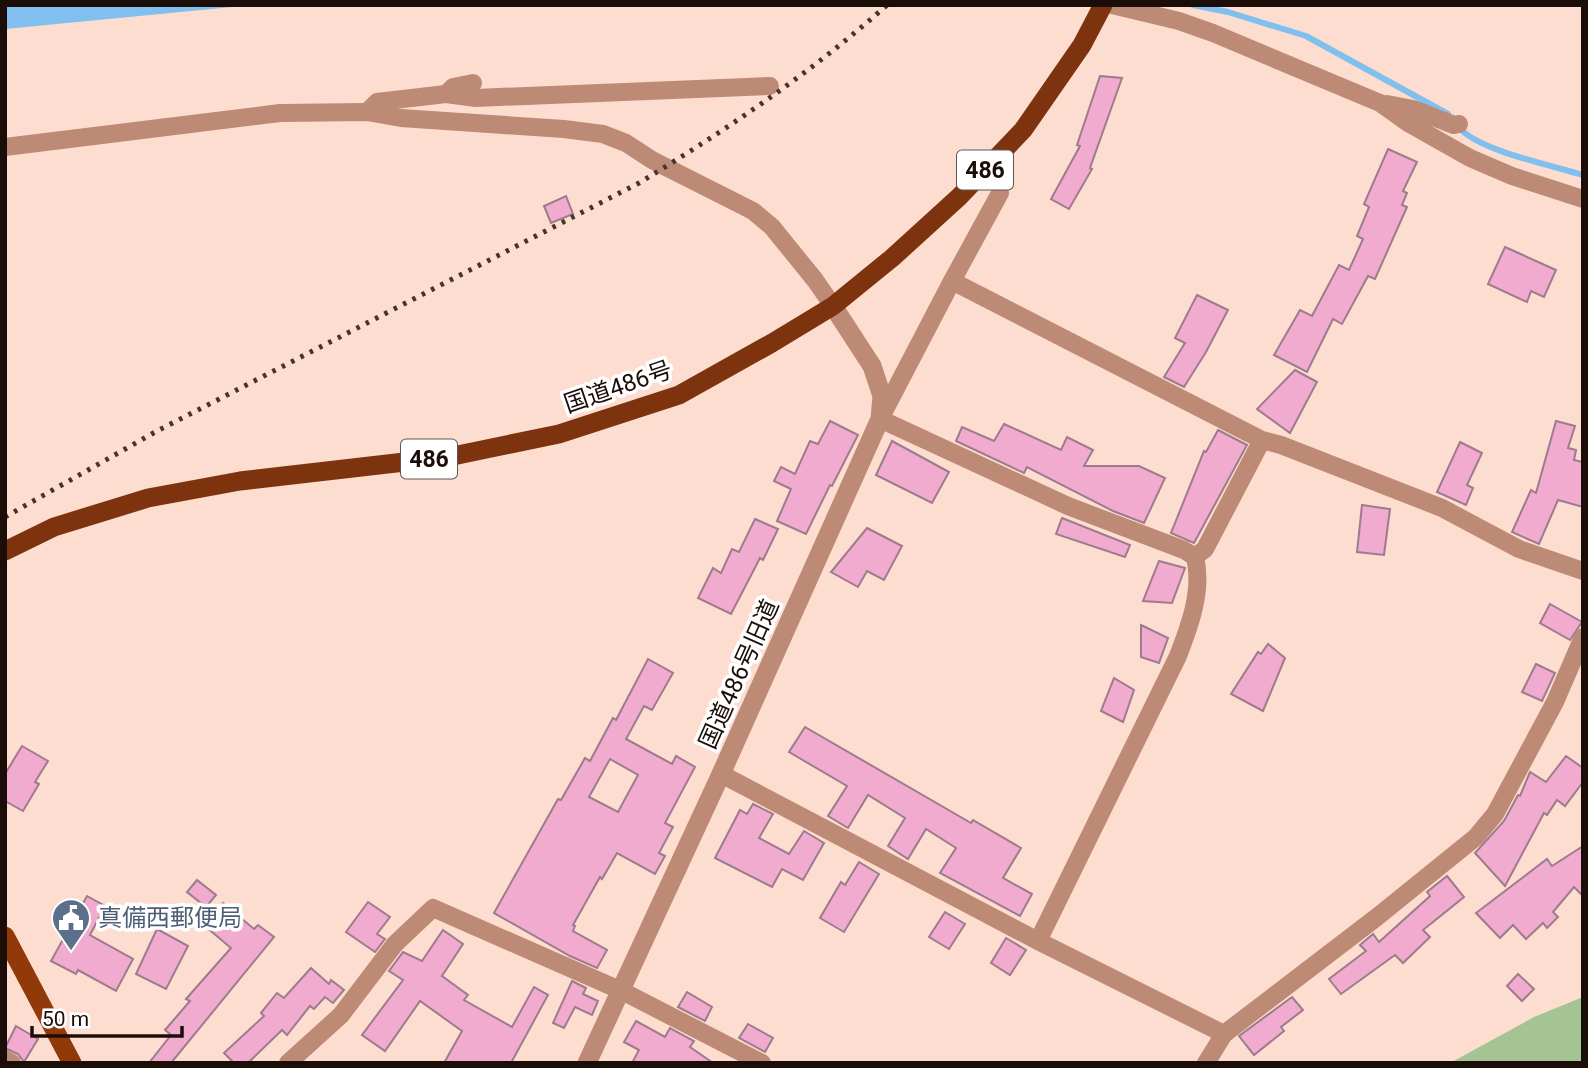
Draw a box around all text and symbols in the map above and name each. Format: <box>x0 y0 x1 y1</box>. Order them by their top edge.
road number: 486 <box>957 150 1013 190</box>
street label: 国道486号 <box>560 355 676 419</box>
road number: 486 <box>401 440 457 478</box>
street label: 国道486号旧道 <box>694 595 784 753</box>
public building icon: 真備西郵便局 <box>50 897 92 952</box>
place label: 真備西郵便局 <box>98 904 242 932</box>
scale bar <box>32 995 182 1038</box>
text: 50 m <box>42 1007 89 1031</box>

